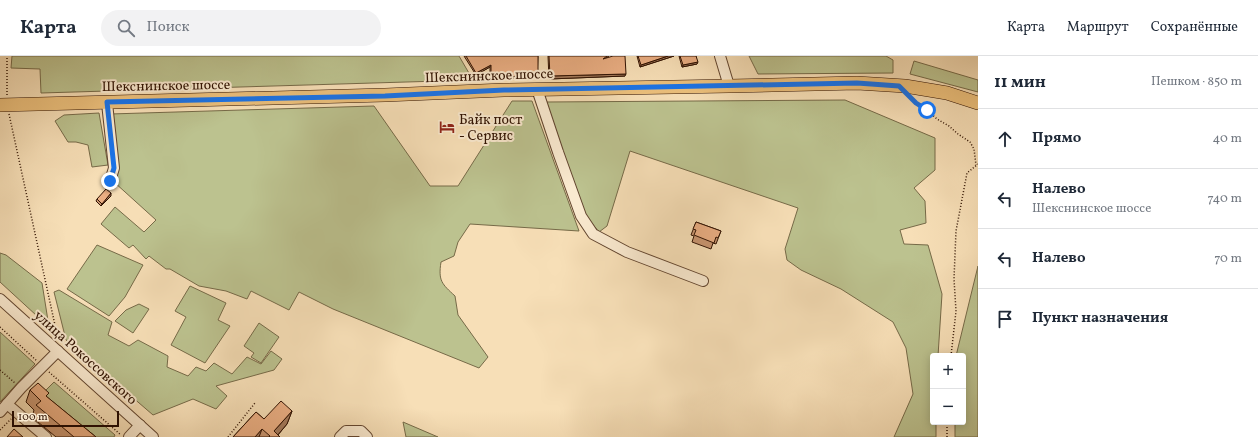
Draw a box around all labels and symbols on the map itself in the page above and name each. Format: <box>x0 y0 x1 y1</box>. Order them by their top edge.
street label: Шекснинское шоссе <box>425 65 554 88</box>
street label: Шекснинское шоссе <box>102 76 231 97</box>
route start <box>918 101 936 119</box>
place label: Байк пост - Сервис <box>459 111 522 146</box>
hotel icon: Байк пост - Сервис <box>438 118 456 136</box>
route end <box>101 172 119 190</box>
street label: улица Рокоссовского <box>29 306 141 410</box>
scale bar <box>12 409 119 428</box>

